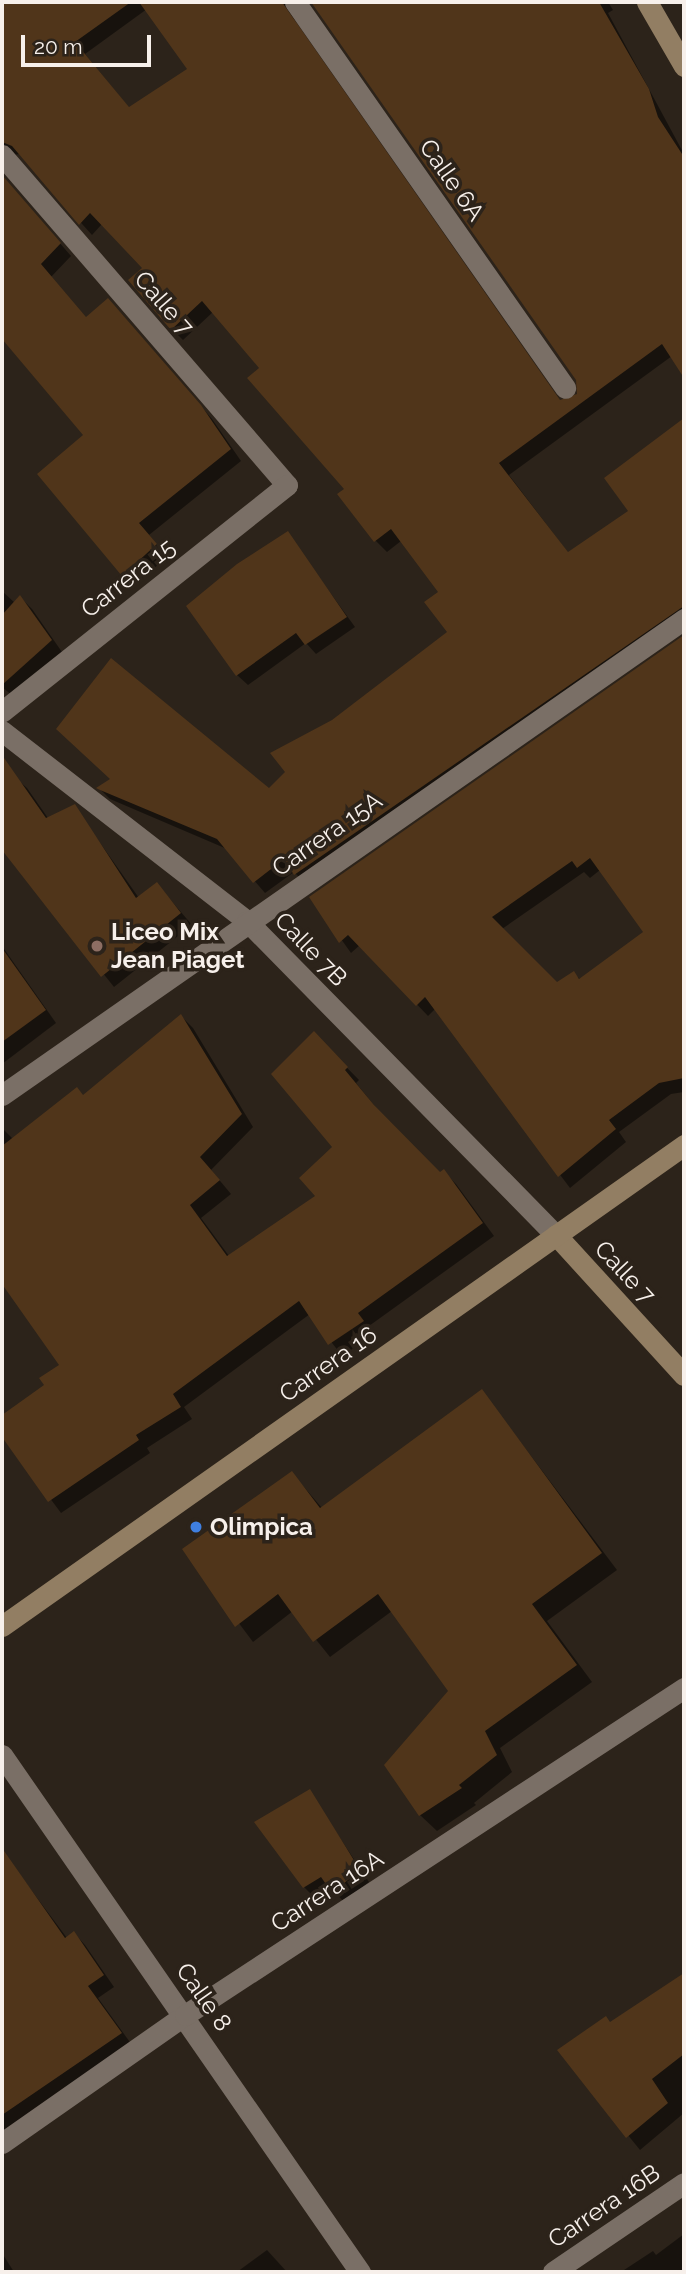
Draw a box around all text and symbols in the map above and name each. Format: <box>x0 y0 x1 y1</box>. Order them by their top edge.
scale bar <box>24 21 154 65</box>
text: 20 m <box>34 34 82 59</box>
street label: Calle 6A <box>413 134 491 226</box>
street label: Calle 7 <box>128 265 200 341</box>
street label: Carrera 15 <box>75 532 181 624</box>
street label: Carrera 15A <box>267 786 387 882</box>
street label: Calle 7B <box>269 906 353 992</box>
place label: Liceo Mix Jean Piaget <box>111 918 245 974</box>
marker: Liceo Mix Jean Piaget <box>89 938 105 954</box>
street label: Calle 7 <box>589 1235 661 1309</box>
street label: Carrera 16 <box>274 1320 382 1408</box>
place label: Olimpica <box>210 1513 313 1541</box>
marker: Olimpica <box>188 1519 204 1535</box>
street label: Carrera 16A <box>265 1844 389 1938</box>
street label: Calle 8 <box>170 1957 238 2037</box>
street label: Carrera 16B <box>543 2158 665 2254</box>

